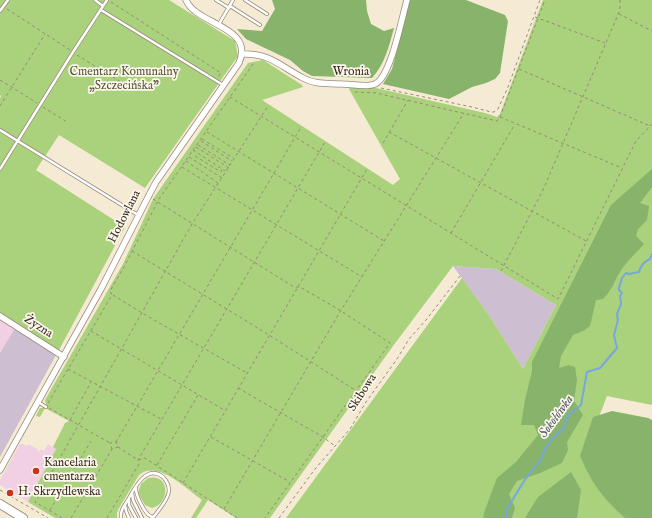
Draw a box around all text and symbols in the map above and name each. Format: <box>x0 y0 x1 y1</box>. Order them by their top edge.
park label: Cmentarz Komunalny „Szczecińska” <box>69 66 179 94</box>
street label: Wronia <box>333 66 369 80</box>
street label: Hodowlana <box>106 188 144 246</box>
street label: Żyzna <box>21 312 55 342</box>
street label: Skibowa <box>346 372 380 414</box>
water label: Sokołówka <box>536 393 578 441</box>
place label: Kancelaria cmentarza <box>44 457 96 485</box>
marker: Kancelaria cmentarza <box>31 466 41 476</box>
place label: H. Skrzydlewska <box>18 486 101 500</box>
marker: H. Skrzydlewska <box>5 488 15 498</box>

